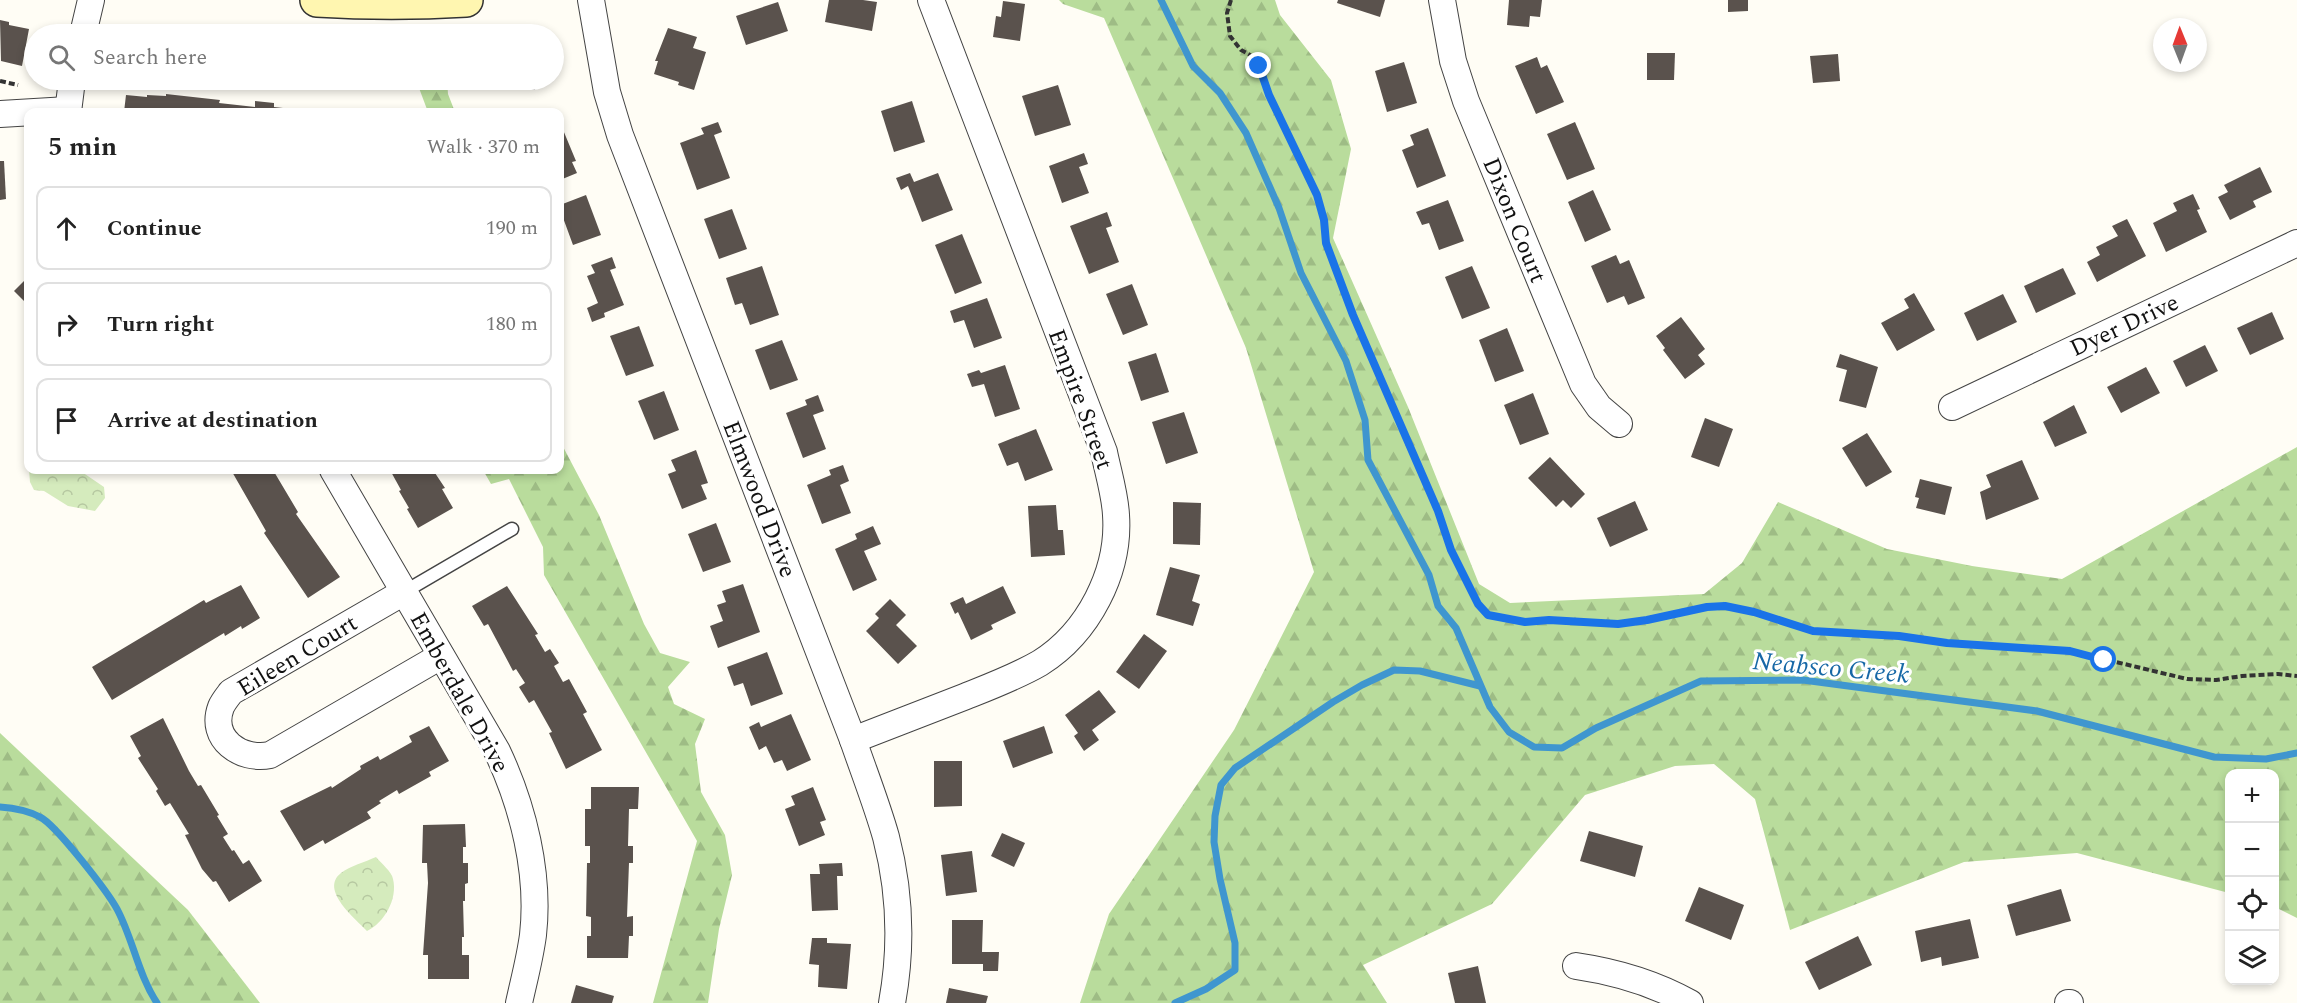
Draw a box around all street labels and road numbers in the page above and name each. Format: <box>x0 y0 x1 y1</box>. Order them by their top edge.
street label: Dixon Court <box>1473 152 1556 289</box>
street label: Dyer Drive <box>2064 285 2185 367</box>
street label: Empire Street <box>1038 324 1122 475</box>
street label: Elmwood Drive <box>713 416 806 583</box>
street label: Emberdale Drive <box>400 605 518 780</box>
street label: Eileen Court <box>230 606 365 706</box>

